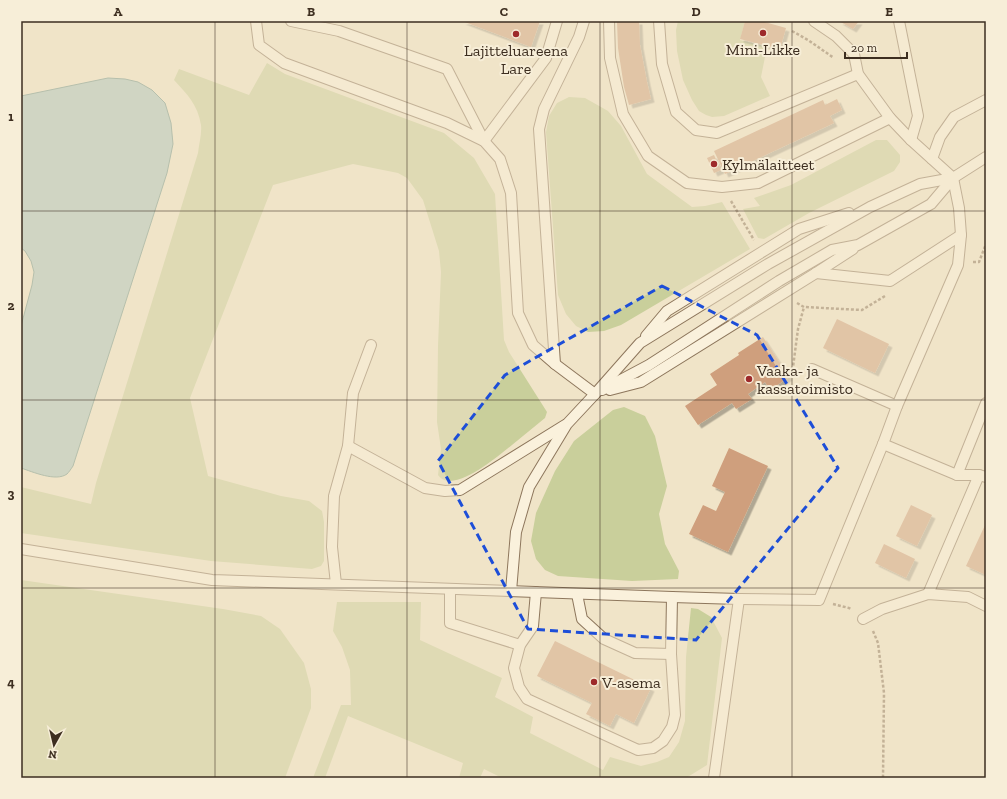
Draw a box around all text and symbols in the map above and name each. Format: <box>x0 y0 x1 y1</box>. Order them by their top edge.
text: A <box>114 4 123 19</box>
text: B <box>307 4 315 19</box>
text: C <box>500 4 508 19</box>
text: D <box>691 4 701 19</box>
text: E <box>885 4 893 19</box>
marker: Mini-Likke <box>758 28 768 38</box>
marker: Lajitteluareena Lare <box>511 29 521 39</box>
scale bar <box>845 34 907 60</box>
place label: Mini-Likke <box>726 40 800 59</box>
place label: Lajitteluareena Lare <box>464 41 568 78</box>
text: 20 m <box>851 41 878 55</box>
text: 1 <box>8 109 14 124</box>
place label: Kylmälaitteet <box>722 155 815 174</box>
marker: Kylmälaitteet <box>709 159 719 169</box>
text: 2 <box>8 298 15 313</box>
place label: Vaaka- ja kassatoimisto <box>756 361 853 398</box>
marker: Vaaka- ja kassatoimisto <box>744 374 754 384</box>
text: 3 <box>8 486 15 501</box>
place label: V-asema <box>601 673 661 692</box>
text: 4 <box>7 675 15 690</box>
marker: V-asema <box>589 677 599 687</box>
north arrow <box>34 725 74 765</box>
text: N <box>47 747 58 761</box>

